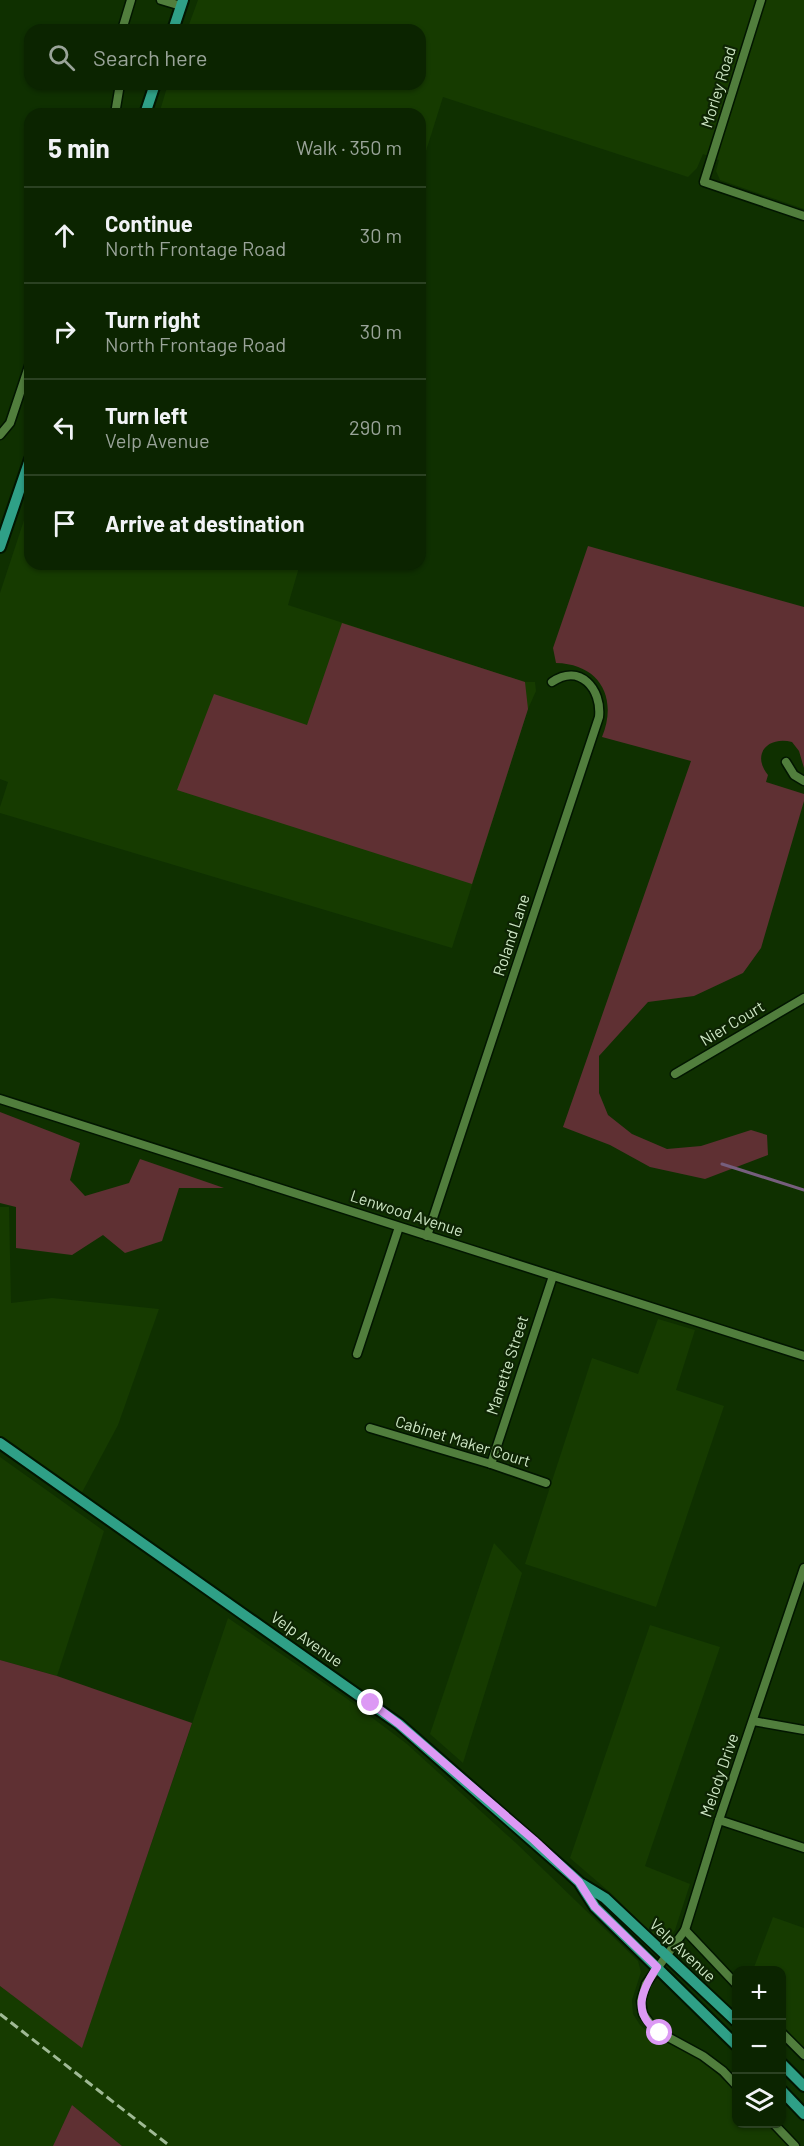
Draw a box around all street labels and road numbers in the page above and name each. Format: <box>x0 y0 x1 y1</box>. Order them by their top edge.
street label: Morley Road <box>696 44 739 130</box>
street label: Roland Lane <box>488 891 533 978</box>
street label: Nier Court <box>696 996 767 1049</box>
street label: Lenwood Avenue <box>348 1185 466 1240</box>
street label: Manette Street <box>482 1313 532 1417</box>
street label: Cabinet Maker Court <box>393 1411 533 1470</box>
street label: Velp Avenue <box>268 1607 347 1670</box>
street label: Melody Drive <box>695 1730 742 1819</box>
street label: Velp Avenue <box>646 1914 720 1985</box>

